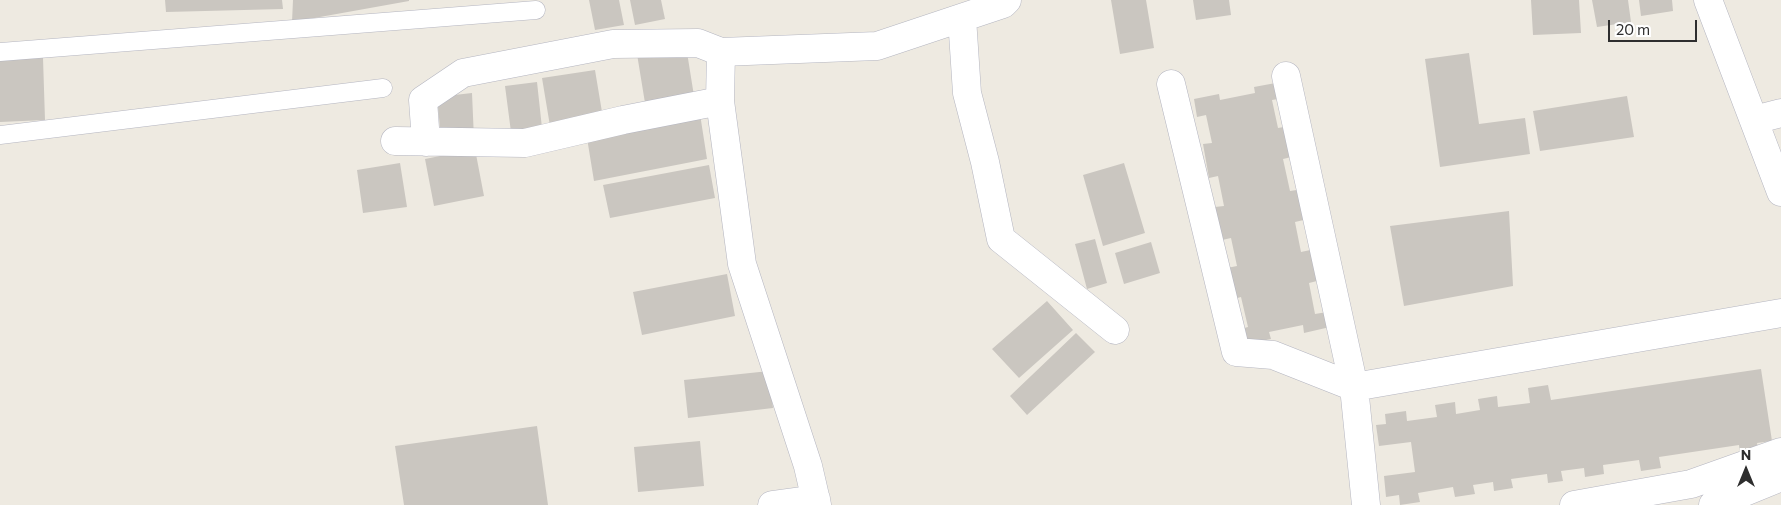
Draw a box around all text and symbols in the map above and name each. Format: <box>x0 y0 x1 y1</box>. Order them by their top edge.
scale bar <box>1611 10 1700 42</box>
text: 20 m <box>1616 20 1650 38</box>
north arrow <box>1721 445 1771 495</box>
text: N <box>1741 446 1751 463</box>

